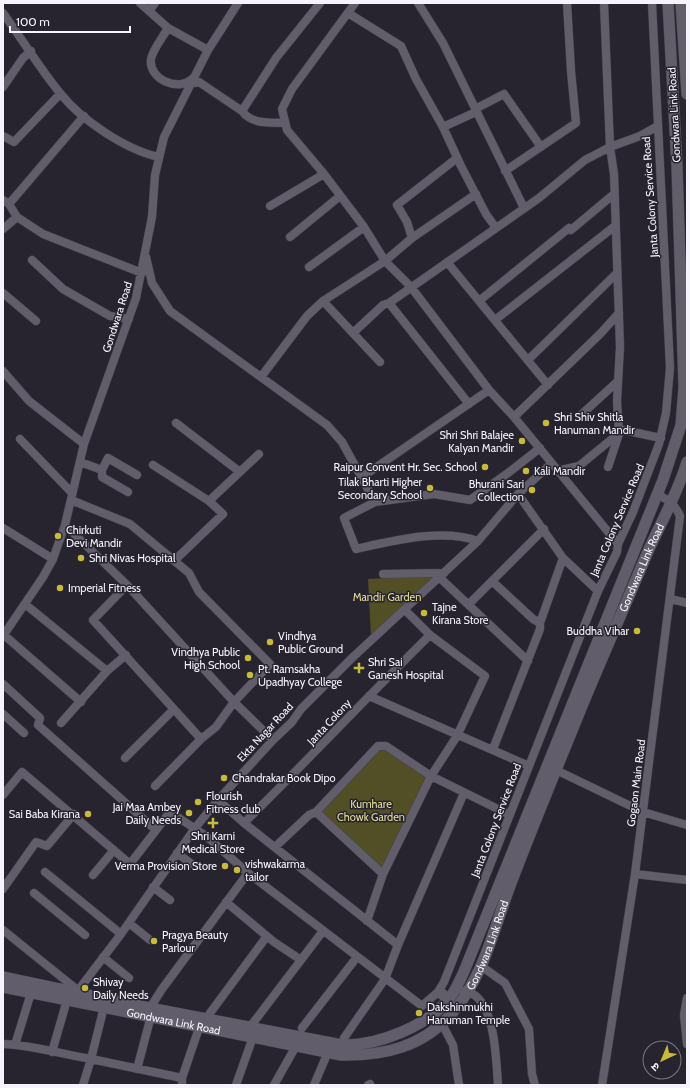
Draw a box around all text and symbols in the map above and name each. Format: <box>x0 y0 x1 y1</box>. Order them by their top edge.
scale bar <box>10 8 130 34</box>
text: 100 m <box>16 14 50 29</box>
street label: Gondwara Link Road <box>665 67 683 163</box>
street label: Janta Colony Service Road <box>639 136 661 259</box>
street label: Gondwara Road <box>99 280 135 354</box>
place label: Shri Shiv Shitla Hanuman Mandir <box>554 410 635 437</box>
marker: Shri Shiv Shitla Hanuman Mandir <box>541 418 551 428</box>
place label: Shri Shri Balajee Kalyan Mandir <box>439 428 515 455</box>
marker: Shri Shri Balajee Kalyan Mandir <box>517 436 527 446</box>
place label: Raipur Convent Hr. Sec. School <box>334 460 477 474</box>
marker: Raipur Convent Hr. Sec. School <box>480 462 490 472</box>
street label: Janta Colony Service Road <box>587 462 647 579</box>
place label: Kali Mandir <box>534 464 586 478</box>
marker: Kali Mandir <box>521 466 531 476</box>
place label: Tilak Bharti Higher Secondary School <box>338 475 423 502</box>
place label: Bhurani Sari Collection <box>469 477 524 504</box>
marker: Tilak Bharti Higher Secondary School <box>425 483 435 493</box>
marker: Bhurani Sari Collection <box>527 485 537 495</box>
street label: Gondwara Link Road <box>616 521 667 614</box>
place label: Chirkuti Devi Mandir <box>66 523 122 550</box>
marker: Chirkuti Devi Mandir <box>53 531 63 541</box>
place label: Shri Nivas Hospital <box>89 551 176 565</box>
marker: Shri Nivas Hospital <box>76 553 86 563</box>
place label: Imperial Fitness <box>68 581 141 595</box>
marker: Imperial Fitness <box>55 583 65 593</box>
park label: Mandir Garden <box>353 590 421 604</box>
place label: Tajne Kirana Store <box>432 600 489 627</box>
marker: Tajne Kirana Store <box>419 608 429 618</box>
place label: Buddha Vihar <box>567 624 630 638</box>
marker: Buddha Vihar <box>632 626 642 636</box>
place label: Vindhya Public Ground <box>278 629 343 656</box>
marker: Vindhya Public Ground <box>265 637 275 647</box>
place label: Vindhya Public High School <box>171 645 240 672</box>
marker: Vindhya Public High School <box>243 653 253 663</box>
place label: Shri Sai Ganesh Hospital <box>368 655 444 682</box>
place label: Pt. Ramsakha Upadhyay College <box>258 662 343 689</box>
marker: Shri Sai Ganesh Hospital <box>353 662 365 674</box>
marker: Pt. Ramsakha Upadhyay College <box>245 670 255 680</box>
street label: Janta Colony <box>303 696 354 749</box>
street label: Ekta Nagar Road <box>234 699 296 765</box>
street label: Gogaon Main Road <box>624 739 648 827</box>
street label: Janta Colony Service Road <box>467 761 524 880</box>
place label: Chandrakar Book Dipo <box>232 771 336 785</box>
marker: Chandrakar Book Dipo <box>219 773 229 783</box>
place label: Flourish Fitness club <box>206 789 261 816</box>
marker: Flourish Fitness club <box>193 797 203 807</box>
park label: Kumhare Chowk Garden <box>337 797 405 824</box>
place label: Jai Maa Ambey Daily Needs <box>112 800 181 827</box>
place label: Sai Baba Kirana <box>9 807 81 821</box>
marker: Jai Maa Ambey Daily Needs <box>184 808 194 818</box>
marker: Sai Baba Kirana <box>83 809 93 819</box>
marker: Shri Karni Medical Store <box>208 818 218 828</box>
place label: Shri Karni Medical Store <box>181 829 245 856</box>
place label: vishwakarma tailor <box>245 857 306 884</box>
place label: Verma Provision Store <box>115 859 217 873</box>
marker: Verma Provision Store <box>220 861 230 871</box>
marker: vishwakarma tailor <box>232 865 242 875</box>
street label: Gondwara Link Road <box>463 898 511 993</box>
place label: Pragya Beauty Parlour <box>162 928 229 955</box>
marker: Pragya Beauty Parlour <box>149 936 159 946</box>
place label: Shivay Daily Needs <box>93 975 149 1002</box>
marker: Shivay Daily Needs <box>80 983 90 993</box>
place label: Dakshinmukhi Hanuman Temple <box>427 1000 510 1027</box>
street label: Gondwara Link Road <box>125 1005 222 1038</box>
marker: Dakshinmukhi Hanuman Temple <box>414 1008 424 1018</box>
north arrow <box>642 1040 682 1080</box>
text: उ <box>647 1060 662 1074</box>

